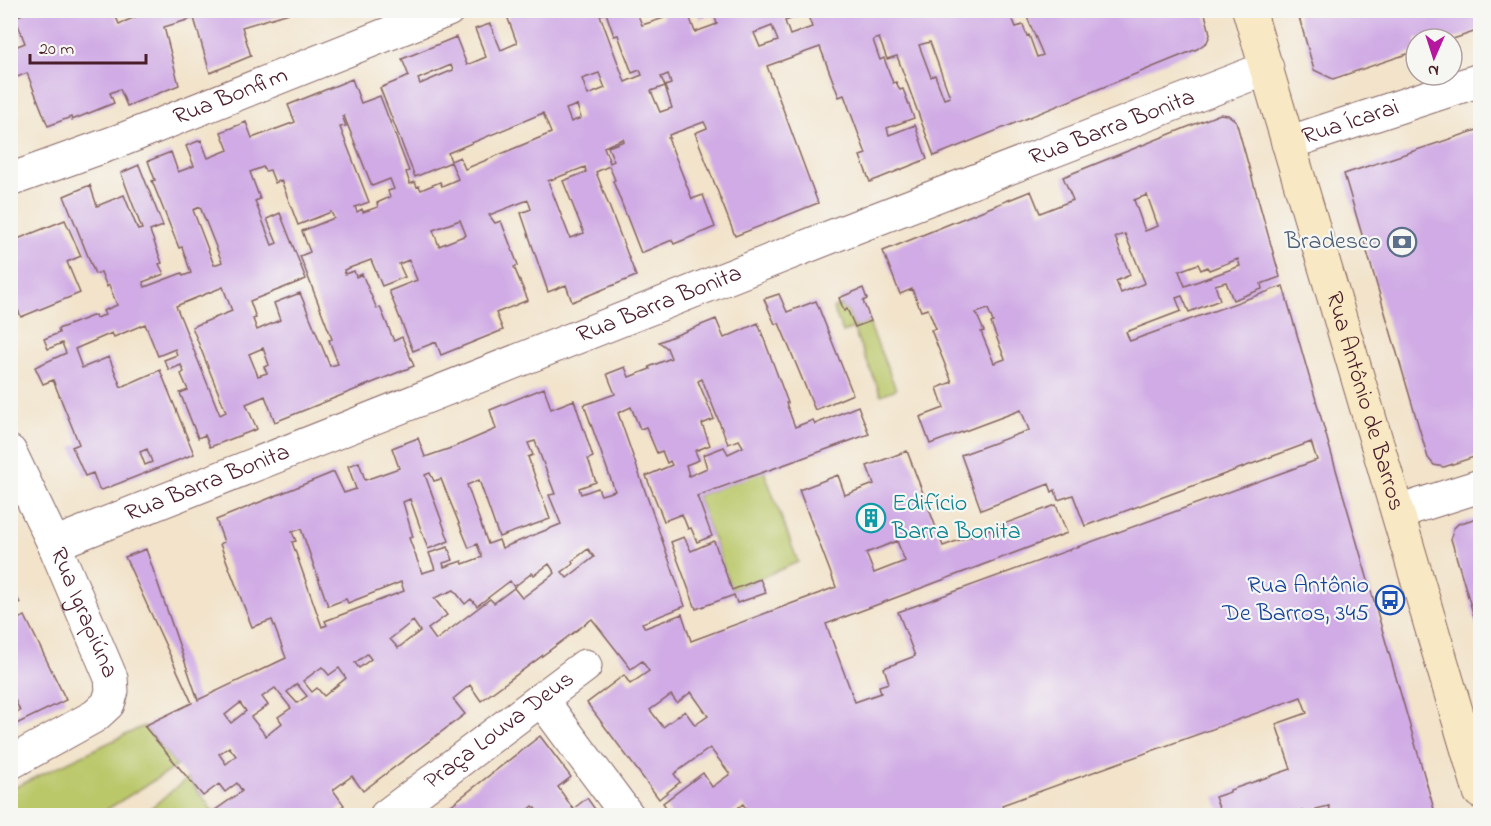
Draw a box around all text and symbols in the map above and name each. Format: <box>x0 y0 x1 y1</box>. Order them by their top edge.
scale bar <box>30 27 146 65</box>
north arrow <box>1404 27 1464 87</box>
text: 20 m <box>39 37 74 63</box>
street label: Rua Bonfim <box>168 58 293 135</box>
text: N <box>1427 58 1439 82</box>
street label: Rua Barra Bonita <box>1024 80 1200 176</box>
street label: Rua Ícarai <box>1298 90 1404 155</box>
place label: Bradesco <box>1284 225 1381 260</box>
bank icon: Bradesco <box>1386 226 1418 258</box>
street label: Rua Barra Bonita <box>572 256 747 353</box>
street label: Rua Antônio de Barros <box>1316 288 1413 515</box>
street label: Rua Barra Bonita <box>120 435 295 532</box>
place label: Edifício Barra Bonita <box>891 487 1021 550</box>
building icon: Edifício Barra Bonita <box>855 502 887 534</box>
street label: Rua Igrapiúna <box>40 542 127 684</box>
place label: Rua Antônio De Barros, 345 <box>1221 569 1369 632</box>
bus stop icon: Rua Antônio De Barros, 345 <box>1374 584 1406 616</box>
street label: Praça Louva Deus <box>417 662 582 799</box>

